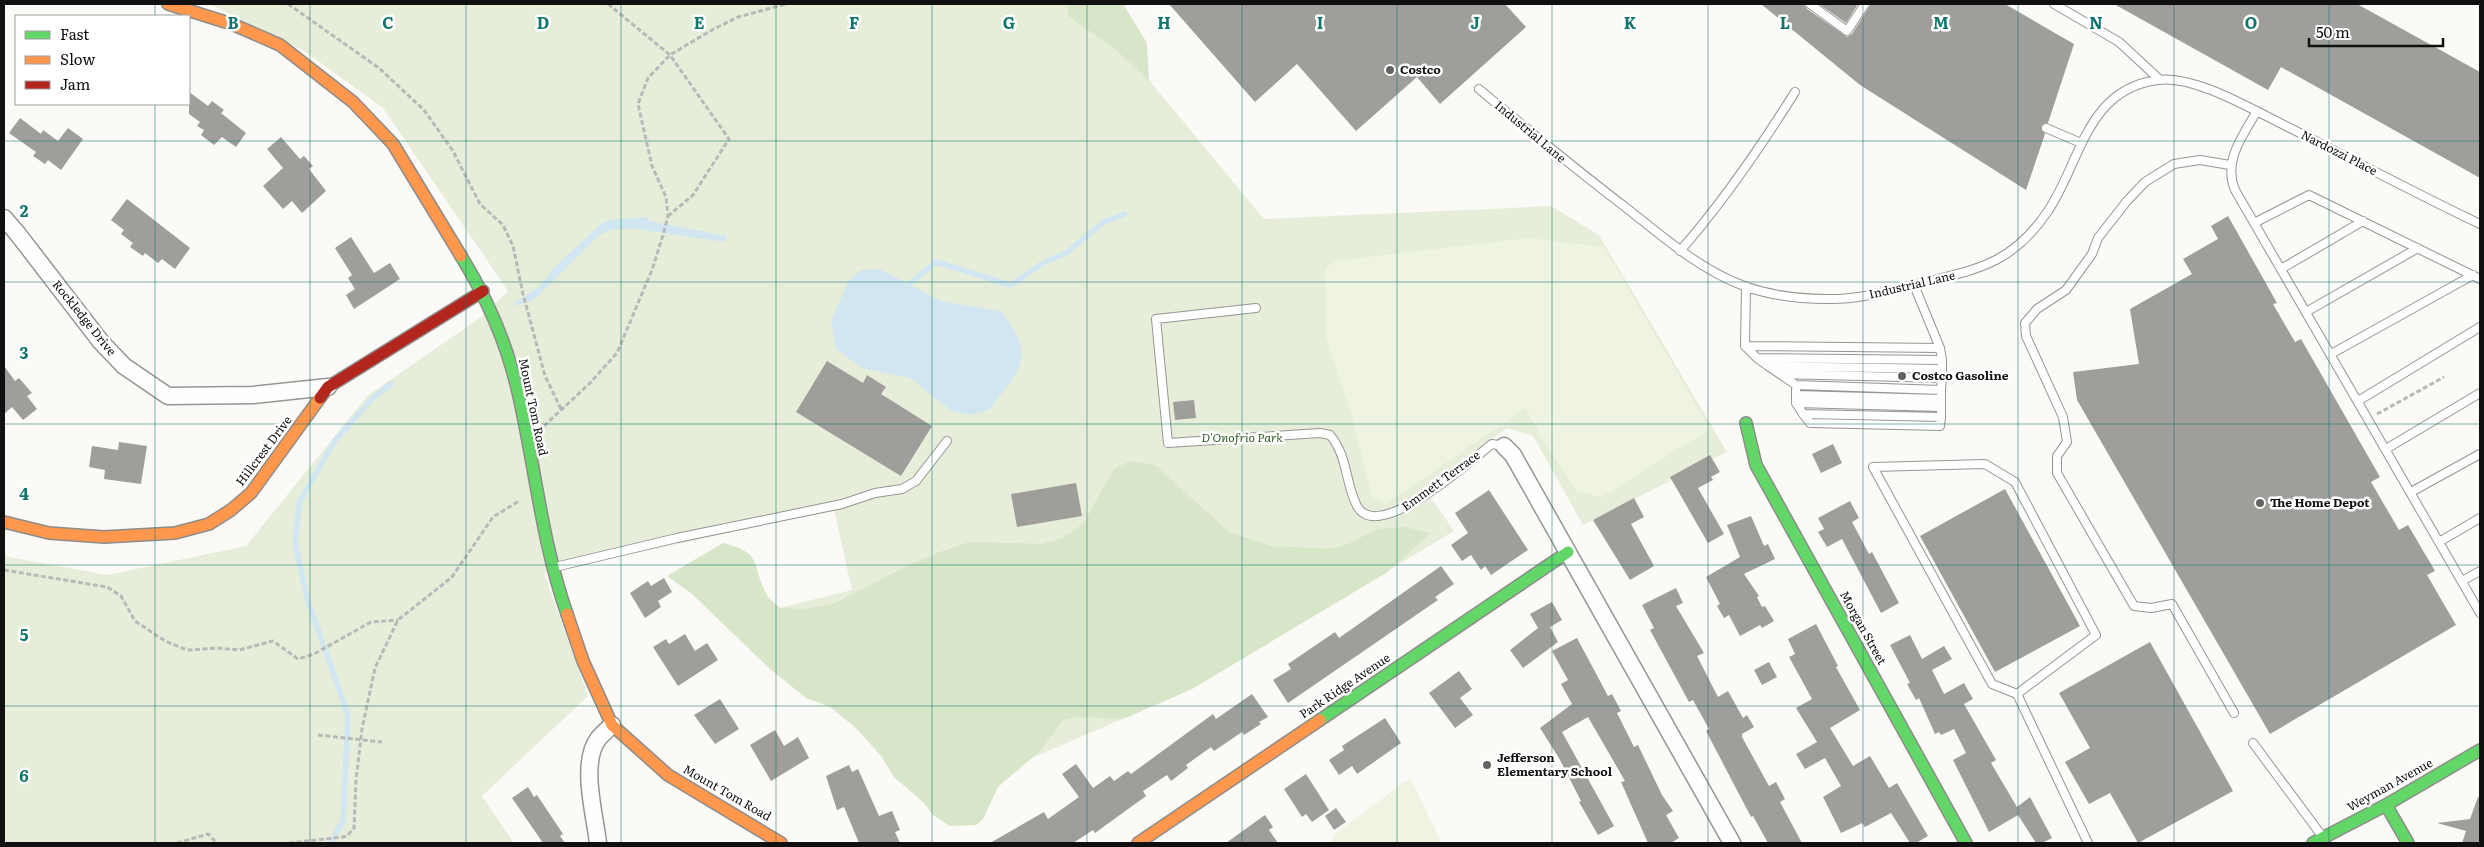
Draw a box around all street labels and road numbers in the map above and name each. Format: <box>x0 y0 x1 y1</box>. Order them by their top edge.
street label: Industrial Lane <box>1491 96 1570 166</box>
street label: Nardozzi Place <box>2298 125 2381 179</box>
street label: Industrial Lane <box>1867 265 1957 303</box>
street label: Rockledge Drive <box>49 276 121 359</box>
street label: Mount Tom Road <box>515 356 553 458</box>
street label: Hillcrest Drive <box>231 412 296 489</box>
street label: Emmett Terrace <box>1398 446 1483 515</box>
street label: Morgan Street <box>1836 587 1892 668</box>
street label: Park Ridge Avenue <box>1295 648 1393 722</box>
street label: Weyman Avenue <box>2343 753 2436 815</box>
street label: Mount Tom Road <box>680 760 776 825</box>

